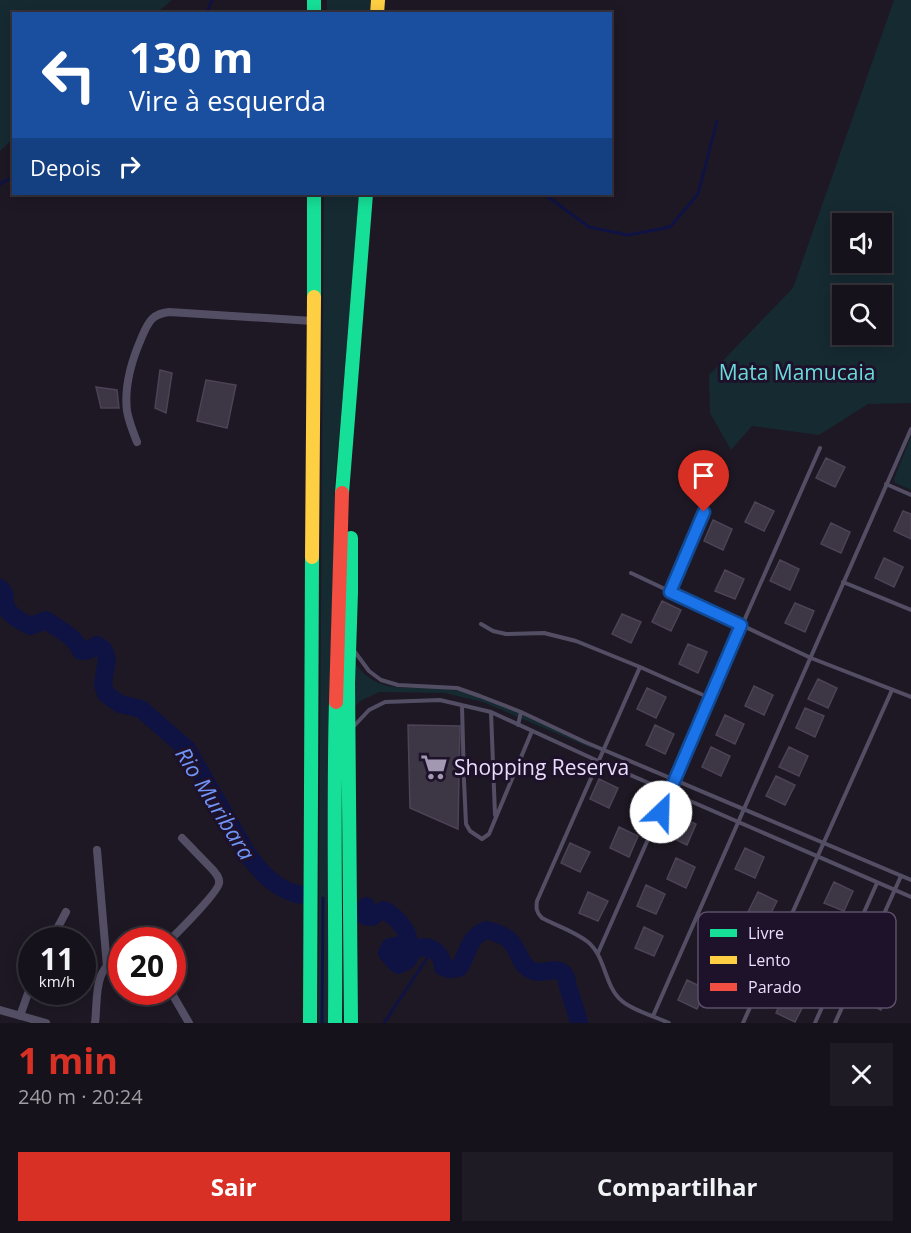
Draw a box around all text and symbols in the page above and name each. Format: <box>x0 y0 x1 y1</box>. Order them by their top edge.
text: 130 m <box>129 28 253 85</box>
icon: left <box>30 36 108 114</box>
text: Vire à esquerda <box>129 82 326 119</box>
icon: right <box>113 150 146 183</box>
text: Depois <box>30 152 101 182</box>
map controls <box>832 213 892 345</box>
button: sound <box>832 213 892 273</box>
button: search <box>832 285 892 345</box>
park label: Mata Mamucaia <box>719 358 875 386</box>
pin <box>678 450 729 512</box>
icon: arrive <box>687 459 720 492</box>
water label: Rio Muribara <box>169 741 263 865</box>
supermarket icon: Shopping Reserva <box>419 752 449 782</box>
place label: Shopping Reserva <box>454 753 629 781</box>
position arrow <box>629 780 693 844</box>
legend <box>698 912 896 1008</box>
text: Livre <box>748 922 784 944</box>
speed limit sign: 20 <box>108 927 186 1005</box>
text: 11 <box>40 938 74 979</box>
text: Lento <box>748 949 790 971</box>
text: km/h <box>39 971 75 991</box>
text: Parado <box>748 976 801 998</box>
text: 1 min <box>18 1036 118 1085</box>
button: close <box>830 1043 893 1106</box>
text: 240 m · 20:24 <box>18 1083 143 1110</box>
button: Sair <box>18 1152 450 1221</box>
button: Compartilhar <box>462 1152 893 1221</box>

